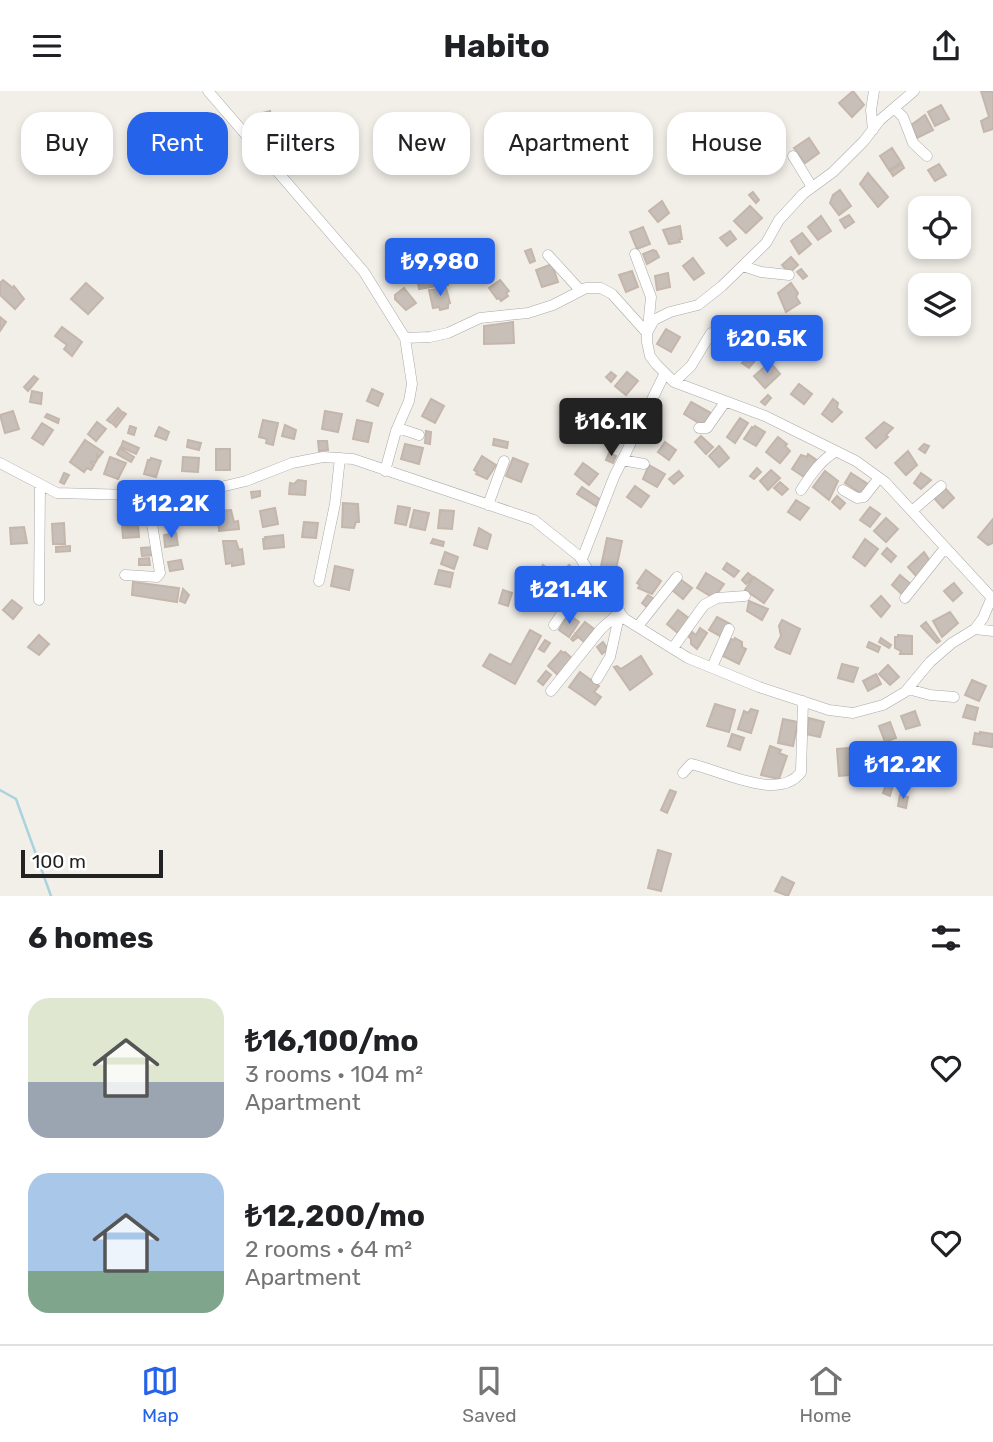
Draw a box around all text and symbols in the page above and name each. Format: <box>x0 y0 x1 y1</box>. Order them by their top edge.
icon: menu <box>28 27 66 65</box>
text: Habito <box>443 27 550 65</box>
icon: share <box>927 27 965 65</box>
chip: Buy <box>21 112 113 175</box>
chip: Rent <box>127 112 228 175</box>
chip: Filters <box>242 112 359 175</box>
chip: New <box>373 112 470 175</box>
chip: Apartment <box>484 112 653 175</box>
chip: House <box>667 112 786 175</box>
map controls <box>908 196 971 336</box>
button: locate <box>908 196 971 259</box>
pin: ₺9,980 <box>383 239 497 298</box>
text: ₺9,980 <box>401 247 479 275</box>
button: layers <box>908 273 971 336</box>
pin: ₺20.5K <box>710 315 824 375</box>
text: ₺20.5K <box>727 324 807 352</box>
pin: ₺16.1K <box>554 399 668 458</box>
text: ₺16.1K <box>575 407 647 435</box>
pin: ₺12.2K <box>114 481 228 540</box>
text: ₺12.2K <box>133 489 209 517</box>
pin: ₺21.4K <box>512 567 626 626</box>
text: ₺21.4K <box>531 575 607 603</box>
pin: ₺12.2K <box>846 741 960 801</box>
text: ₺12.2K <box>865 750 941 778</box>
scale bar <box>21 847 163 879</box>
text: 100 m <box>32 850 86 873</box>
icon: filters <box>927 919 965 957</box>
text: 6 homes <box>28 920 154 956</box>
text: ₺16,100/mo <box>245 1023 419 1059</box>
icon: home <box>84 1026 168 1110</box>
icon: heart <box>927 1049 965 1087</box>
text: 3 rooms · 104 m² <box>245 1060 423 1088</box>
text: Apartment <box>245 1088 361 1116</box>
text: ₺12,200/mo <box>245 1198 425 1234</box>
icon: home <box>84 1201 168 1285</box>
icon: heart <box>927 1224 965 1262</box>
text: 2 rooms · 64 m² <box>245 1235 412 1263</box>
text: Apartment <box>245 1263 361 1291</box>
tab: Map <box>141 1362 179 1427</box>
tab: Saved <box>462 1362 517 1427</box>
tab: Home <box>800 1362 852 1427</box>

